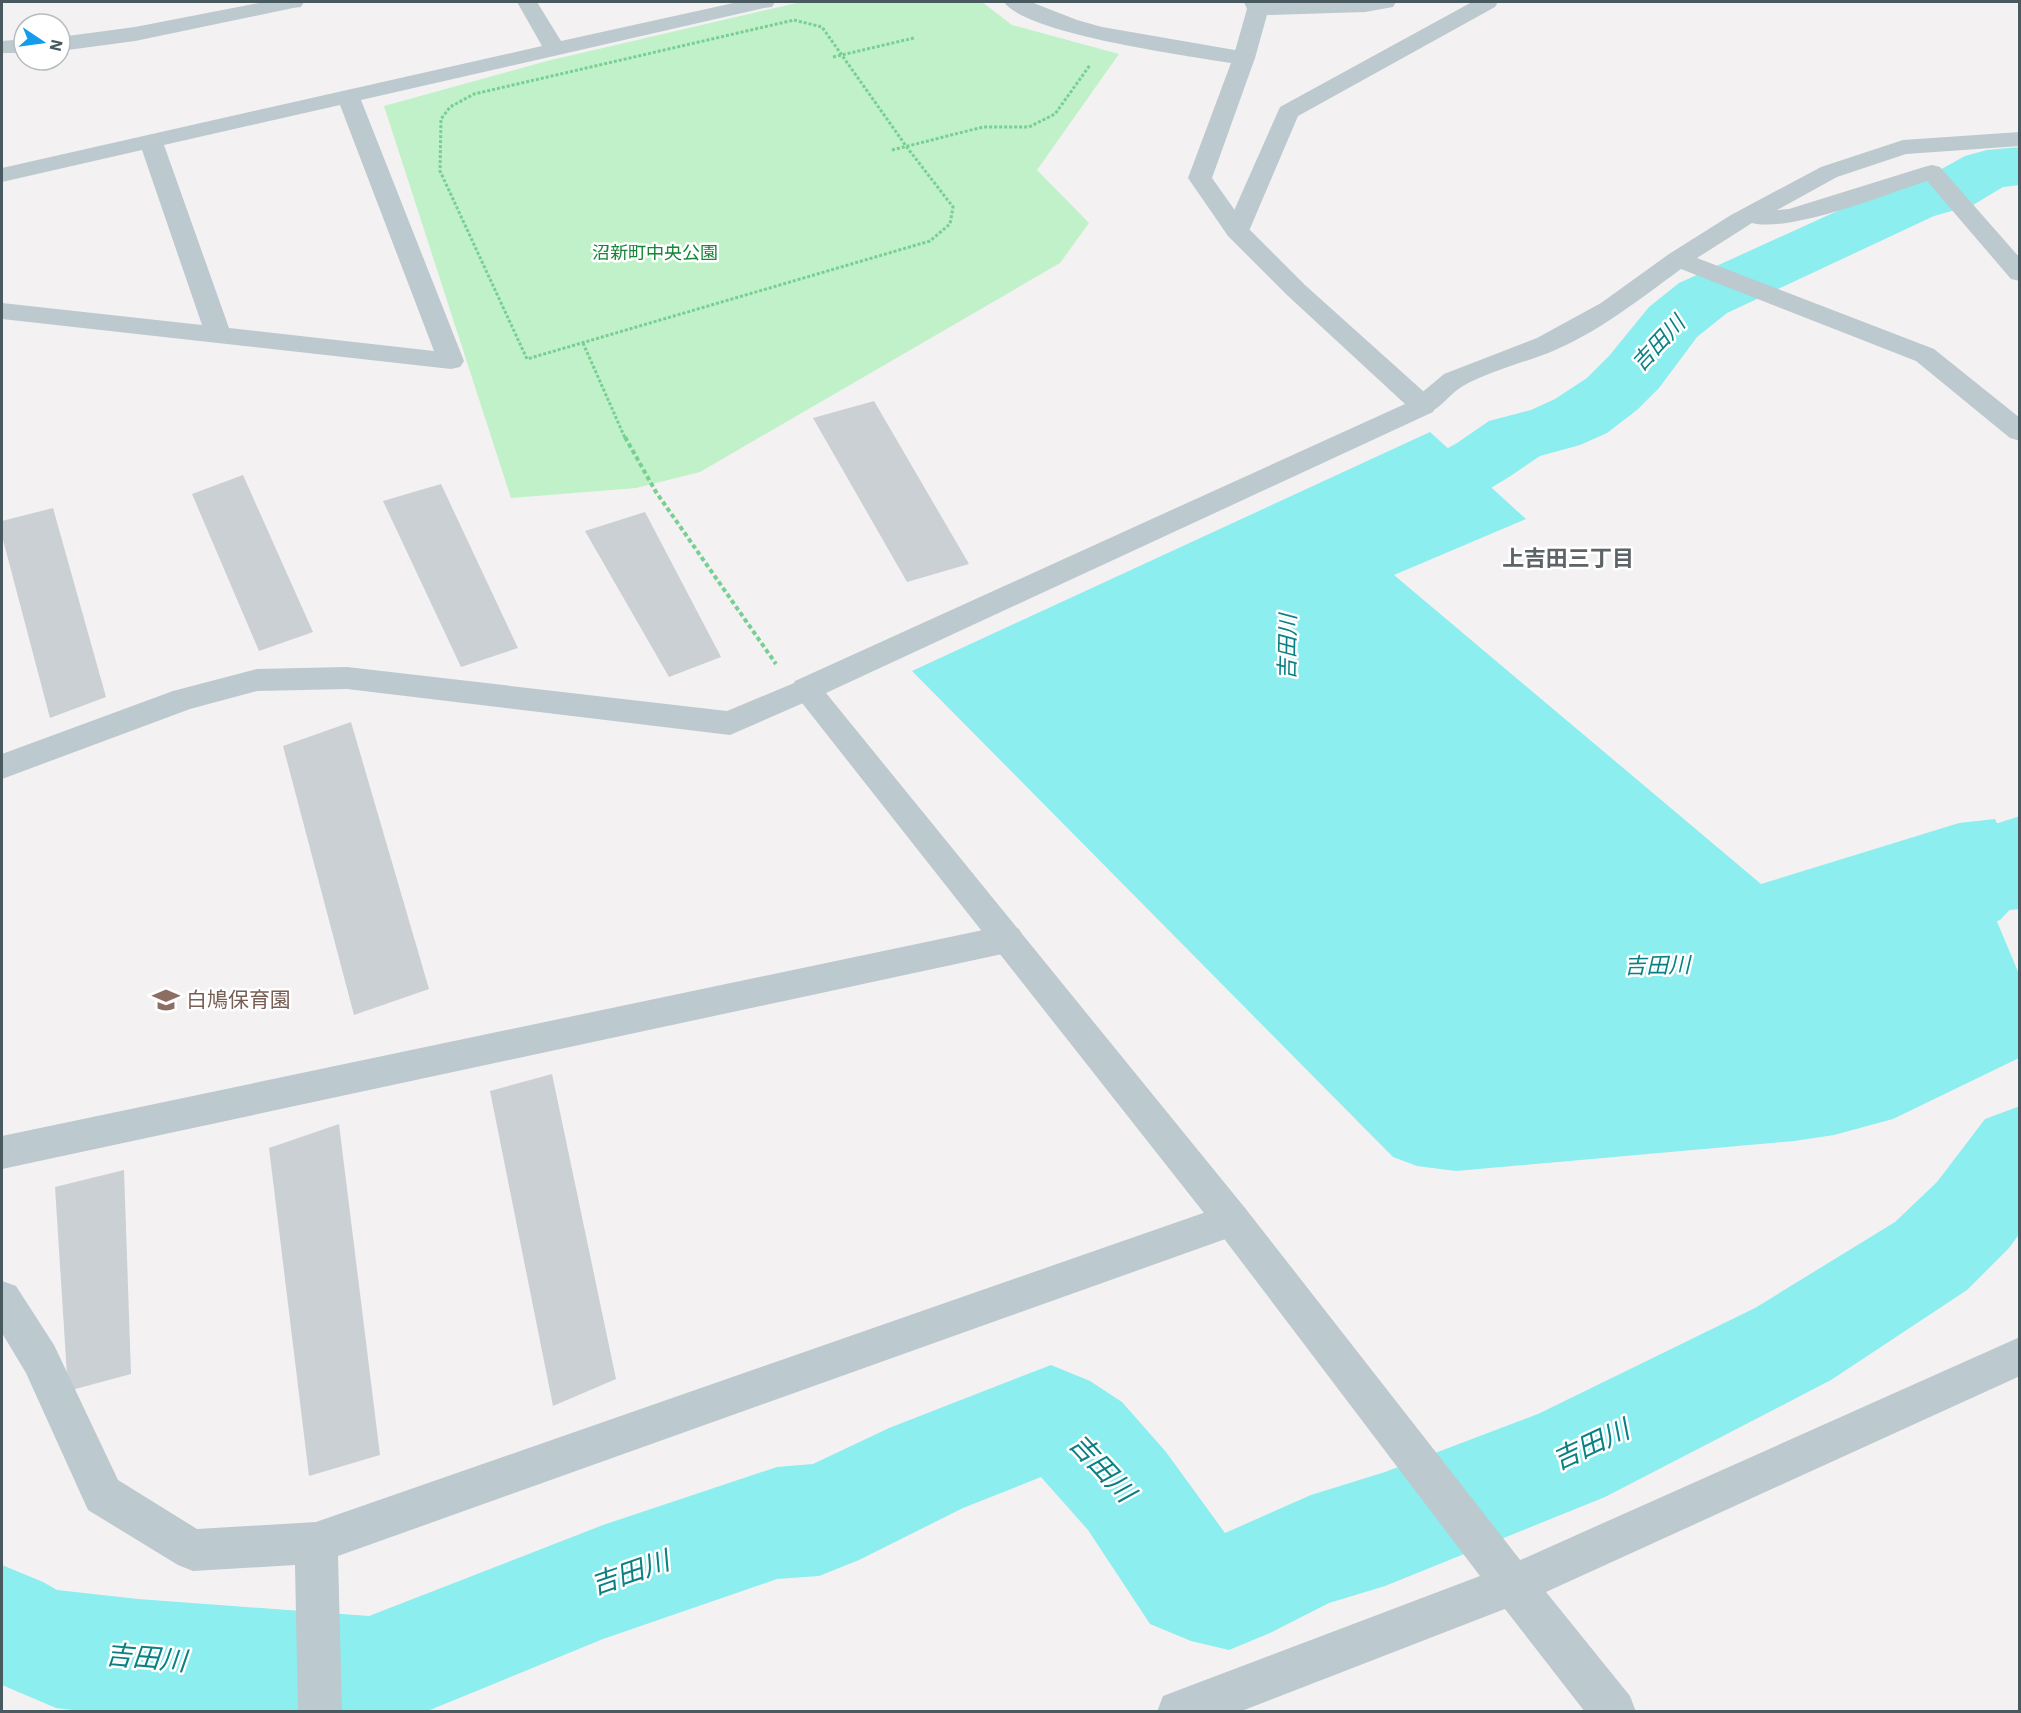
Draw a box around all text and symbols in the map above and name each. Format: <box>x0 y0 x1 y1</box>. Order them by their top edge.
north arrow <box>12 12 72 72</box>
text: N <box>46 37 68 53</box>
park label: 沼新町中央公園 <box>592 241 718 264</box>
water label: 吉田川 <box>1625 307 1692 377</box>
district label: 上吉田三丁目 <box>1502 543 1634 572</box>
water label: 吉田川 <box>1271 612 1302 680</box>
water label: 吉田川 <box>1624 949 1692 980</box>
school or university icon: 白鳩保育園 <box>151 985 181 1015</box>
place label: 白鳩保育園 <box>186 985 291 1013</box>
water label: 吉田川 <box>1546 1409 1637 1477</box>
water label: 吉田川 <box>1063 1425 1146 1511</box>
water label: 吉田川 <box>586 1541 676 1601</box>
water label: 吉田川 <box>104 1636 191 1678</box>

